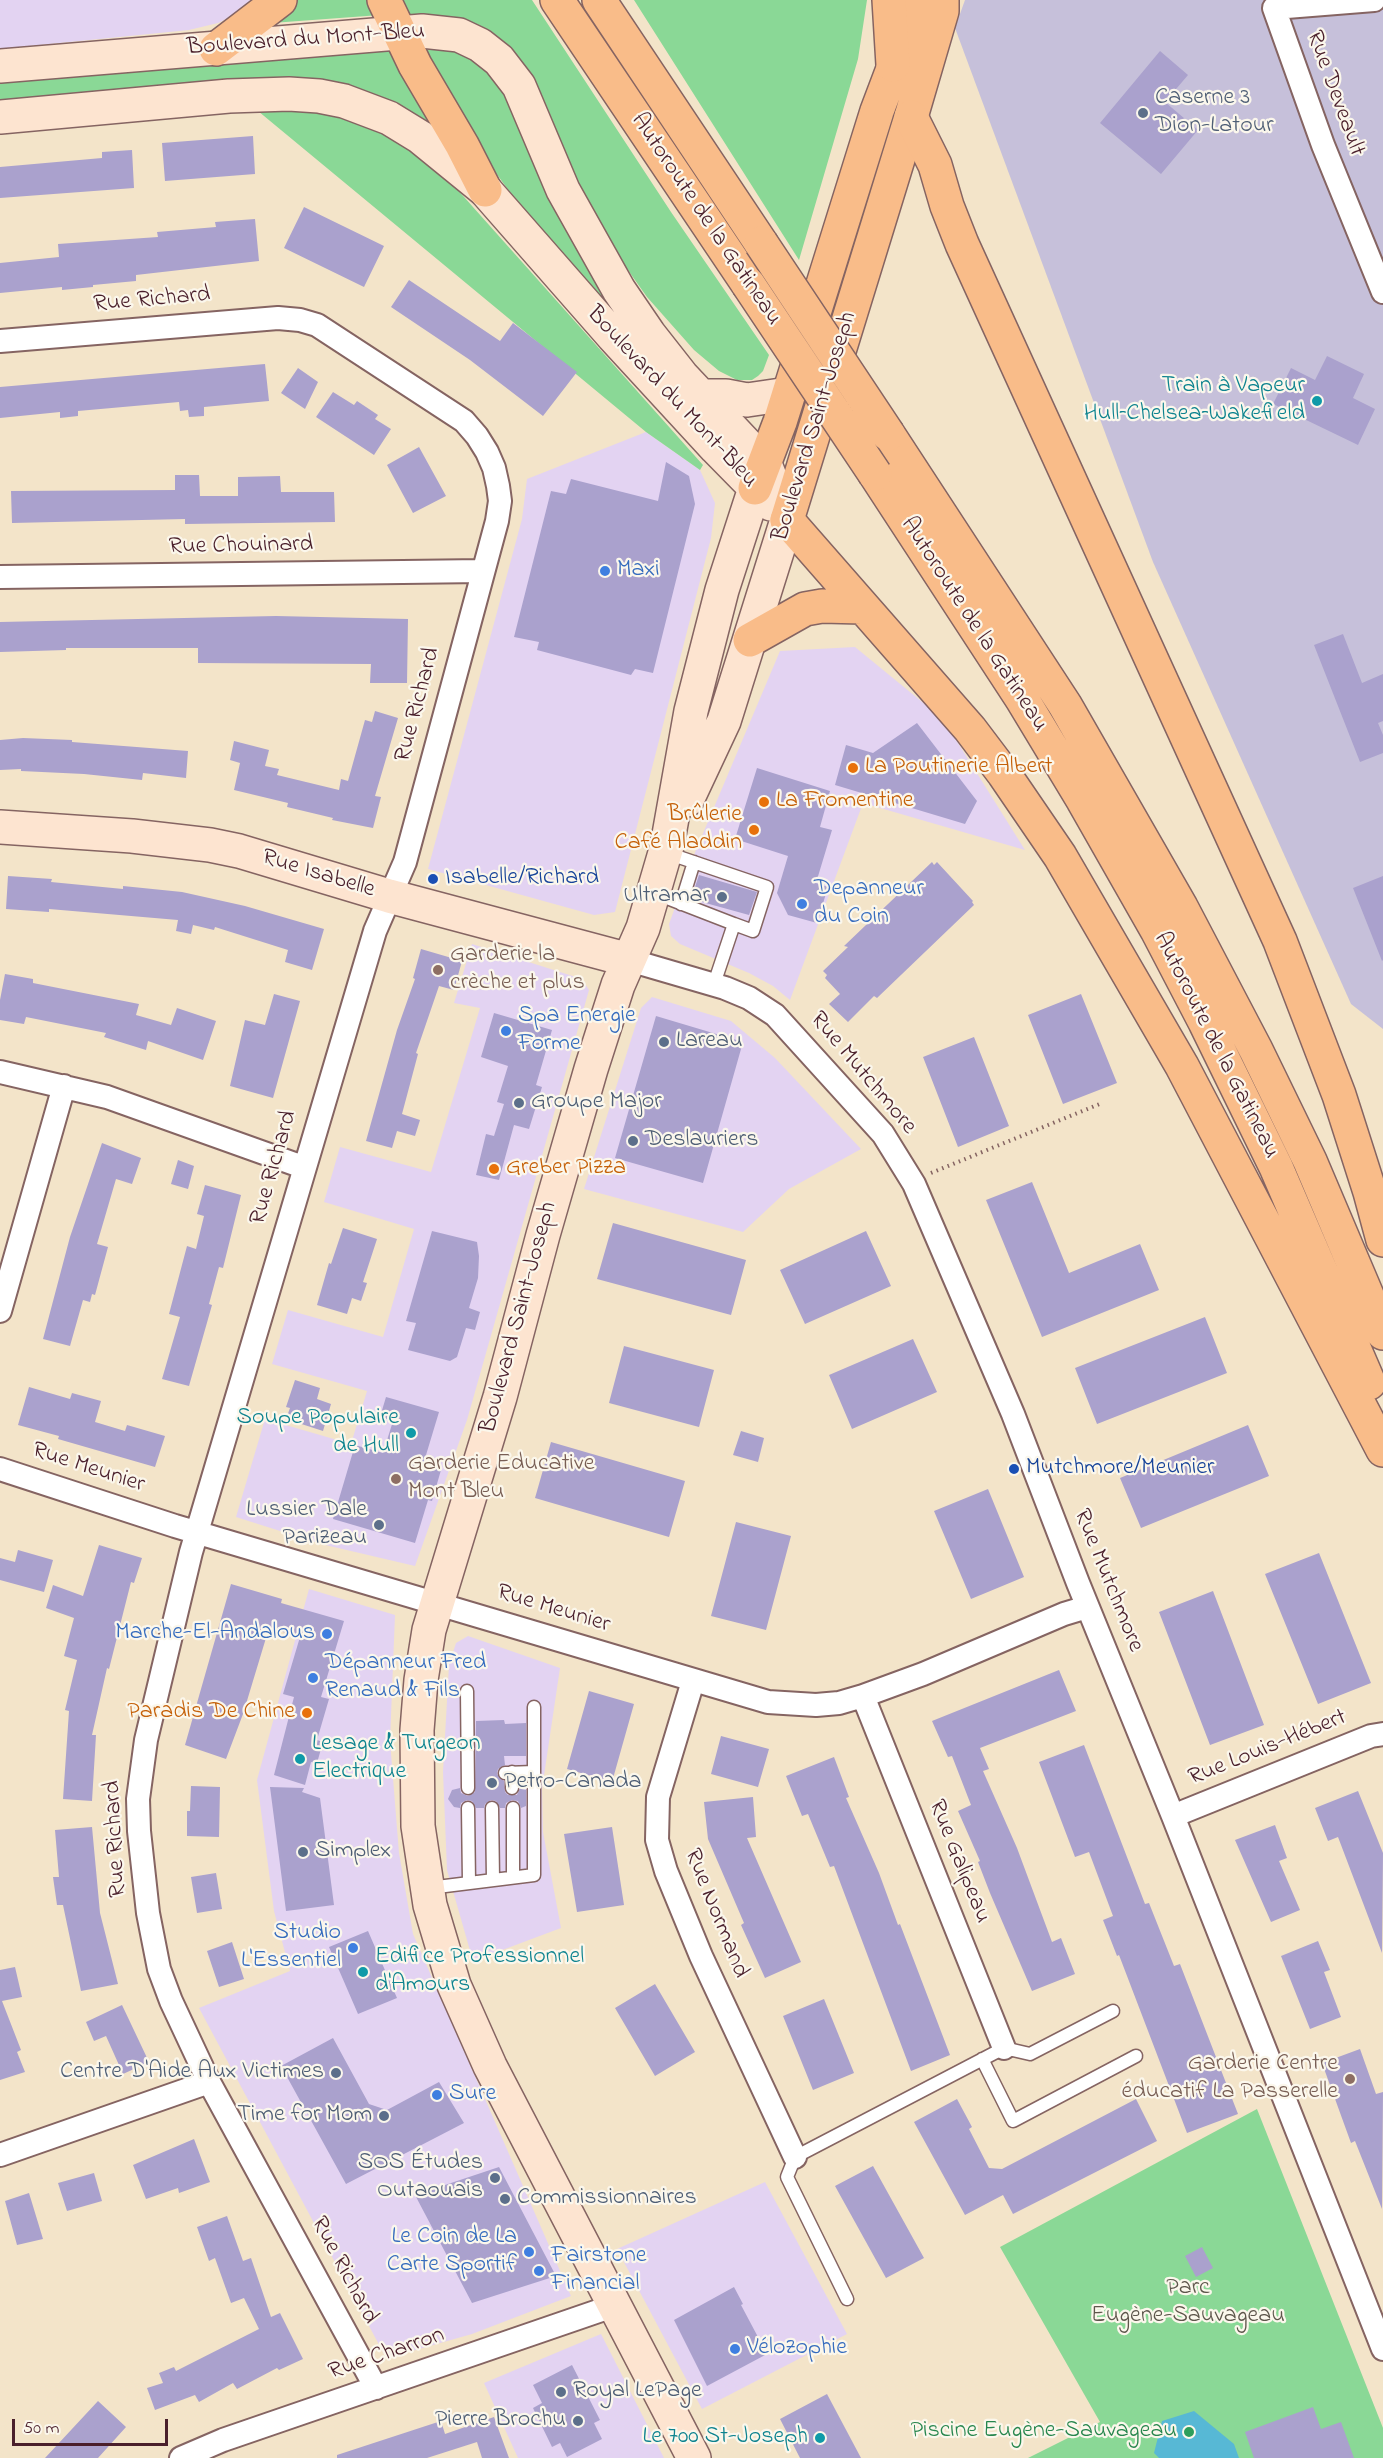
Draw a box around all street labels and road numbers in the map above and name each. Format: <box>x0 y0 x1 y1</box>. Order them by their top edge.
street label: Boulevard du Mont-Bleu <box>186 18 426 64</box>
street label: Rue Deveault <box>1298 27 1370 161</box>
street label: Autoroute de la Gatineau <box>623 108 787 332</box>
street label: Rue Richard <box>92 282 212 320</box>
street label: Boulevard du Mont-Bleu <box>579 301 763 495</box>
street label: Boulevard Saint-Joseph <box>767 309 865 545</box>
street label: Autoroute de la Gatineau <box>893 512 1053 738</box>
street label: Rue Chouinard <box>169 531 313 563</box>
street label: Rue Richard <box>390 645 448 765</box>
street label: Rue Isabelle <box>258 844 378 906</box>
street label: Autoroute de la Gatineau <box>1145 928 1285 1164</box>
street label: Rue Mutchmore <box>802 1007 922 1141</box>
street label: Rue Richard <box>245 1108 305 1228</box>
street label: Boulevard Saint-Joseph <box>475 1199 565 1437</box>
street label: Rue Meunier <box>28 1437 148 1501</box>
street label: Rue Mutchmore <box>1065 1505 1149 1657</box>
street label: Rue Meunier <box>493 1579 613 1641</box>
street label: Rue Louis-Hébert <box>1185 1704 1351 1794</box>
street label: Rue Richard <box>100 1780 134 1898</box>
street label: Rue Galipeau <box>920 1796 996 1928</box>
street label: Rue Normand <box>676 1845 754 1983</box>
street label: Rue Richard <box>303 2212 383 2330</box>
street label: Rue Charron <box>325 2322 449 2388</box>

